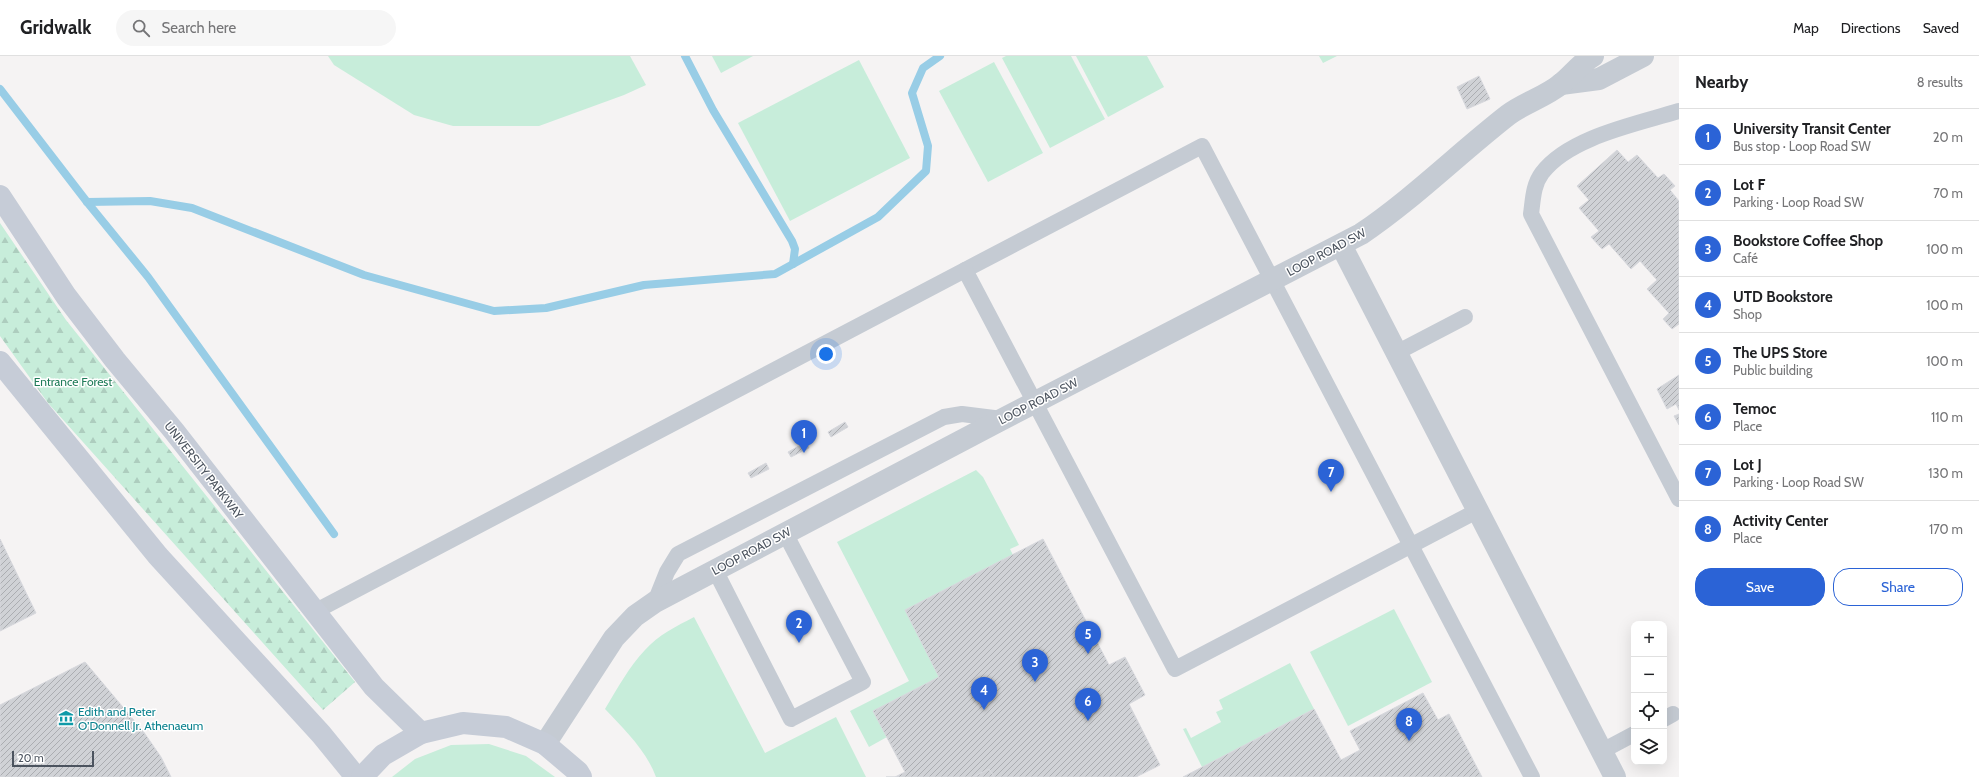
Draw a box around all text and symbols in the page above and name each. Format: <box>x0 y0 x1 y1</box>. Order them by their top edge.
search box <box>116 10 396 46</box>
text: Gridwalk <box>20 16 92 39</box>
icon: search <box>130 17 152 39</box>
text: Search here <box>162 19 236 37</box>
text: Map <box>1793 19 1819 37</box>
text: Directions <box>1841 19 1901 37</box>
text: Saved <box>1923 19 1959 37</box>
text: Nearby <box>1695 72 1748 92</box>
text: 8 results <box>1917 74 1963 90</box>
text: University Transit Center <box>1733 120 1891 138</box>
text: 1 <box>1706 129 1710 145</box>
text: 20 m <box>1933 129 1963 145</box>
text: Bus stop · Loop Road SW <box>1733 138 1871 154</box>
text: Lot F <box>1733 176 1765 194</box>
text: 2 <box>1705 185 1711 201</box>
text: 70 m <box>1933 185 1963 201</box>
text: Parking · Loop Road SW <box>1733 194 1864 210</box>
street label: LOOP ROAD SW <box>1284 225 1369 279</box>
text: Bookstore Coffee Shop <box>1733 232 1883 250</box>
text: 3 <box>1704 241 1712 257</box>
text: 100 m <box>1926 241 1963 257</box>
text: Café <box>1733 250 1758 266</box>
text: UTD Bookstore <box>1733 288 1833 306</box>
text: 4 <box>1704 297 1712 313</box>
text: 100 m <box>1926 297 1963 313</box>
text: Shop <box>1733 306 1762 322</box>
your location <box>816 344 836 364</box>
text: The UPS Store <box>1733 344 1827 362</box>
text: 5 <box>1705 353 1711 369</box>
text: 100 m <box>1926 353 1963 369</box>
text: Public building <box>1733 362 1813 378</box>
park label: Entrance Forest <box>34 374 112 389</box>
street label: LOOP ROAD SW <box>996 374 1081 427</box>
text: Temoc <box>1733 400 1776 418</box>
text: 6 <box>1704 409 1712 425</box>
text: 110 m <box>1931 409 1963 425</box>
street label: UNIVERSITY PARKWAY <box>161 418 247 522</box>
text: Place <box>1733 418 1762 434</box>
pin: 1 <box>791 420 817 453</box>
text: Lot J <box>1733 456 1762 474</box>
pin: 7 <box>1318 459 1344 492</box>
text: 7 <box>1705 465 1711 481</box>
text: 130 m <box>1928 465 1963 481</box>
text: Parking · Loop Road SW <box>1733 474 1864 490</box>
text: Activity Center <box>1733 512 1828 530</box>
text: 8 <box>1704 521 1712 537</box>
text: 170 m <box>1929 521 1963 537</box>
street label: LOOP ROAD SW <box>709 524 794 578</box>
text: Place <box>1733 530 1762 546</box>
button: Save <box>1695 568 1825 606</box>
button: Share <box>1833 568 1963 606</box>
pin: 2 <box>786 610 812 643</box>
pin: 5 <box>1075 621 1101 654</box>
map controls <box>1631 621 1667 765</box>
button: + <box>1631 621 1667 657</box>
pin: 3 <box>1022 649 1048 682</box>
button: − <box>1631 657 1667 693</box>
pin: 4 <box>971 677 997 710</box>
pin: 6 <box>1075 688 1101 721</box>
button: locate <box>1631 693 1667 729</box>
place label: Edith and Peter O’Donnell Jr. Athenaeum <box>78 704 203 733</box>
pin: 8 <box>1396 708 1422 741</box>
museum icon: Edith and Peter O’Donnell Jr. Athenaeum <box>57 709 75 727</box>
button: layers <box>1631 729 1667 765</box>
scale bar <box>12 749 94 768</box>
text: 20 m <box>18 751 44 765</box>

